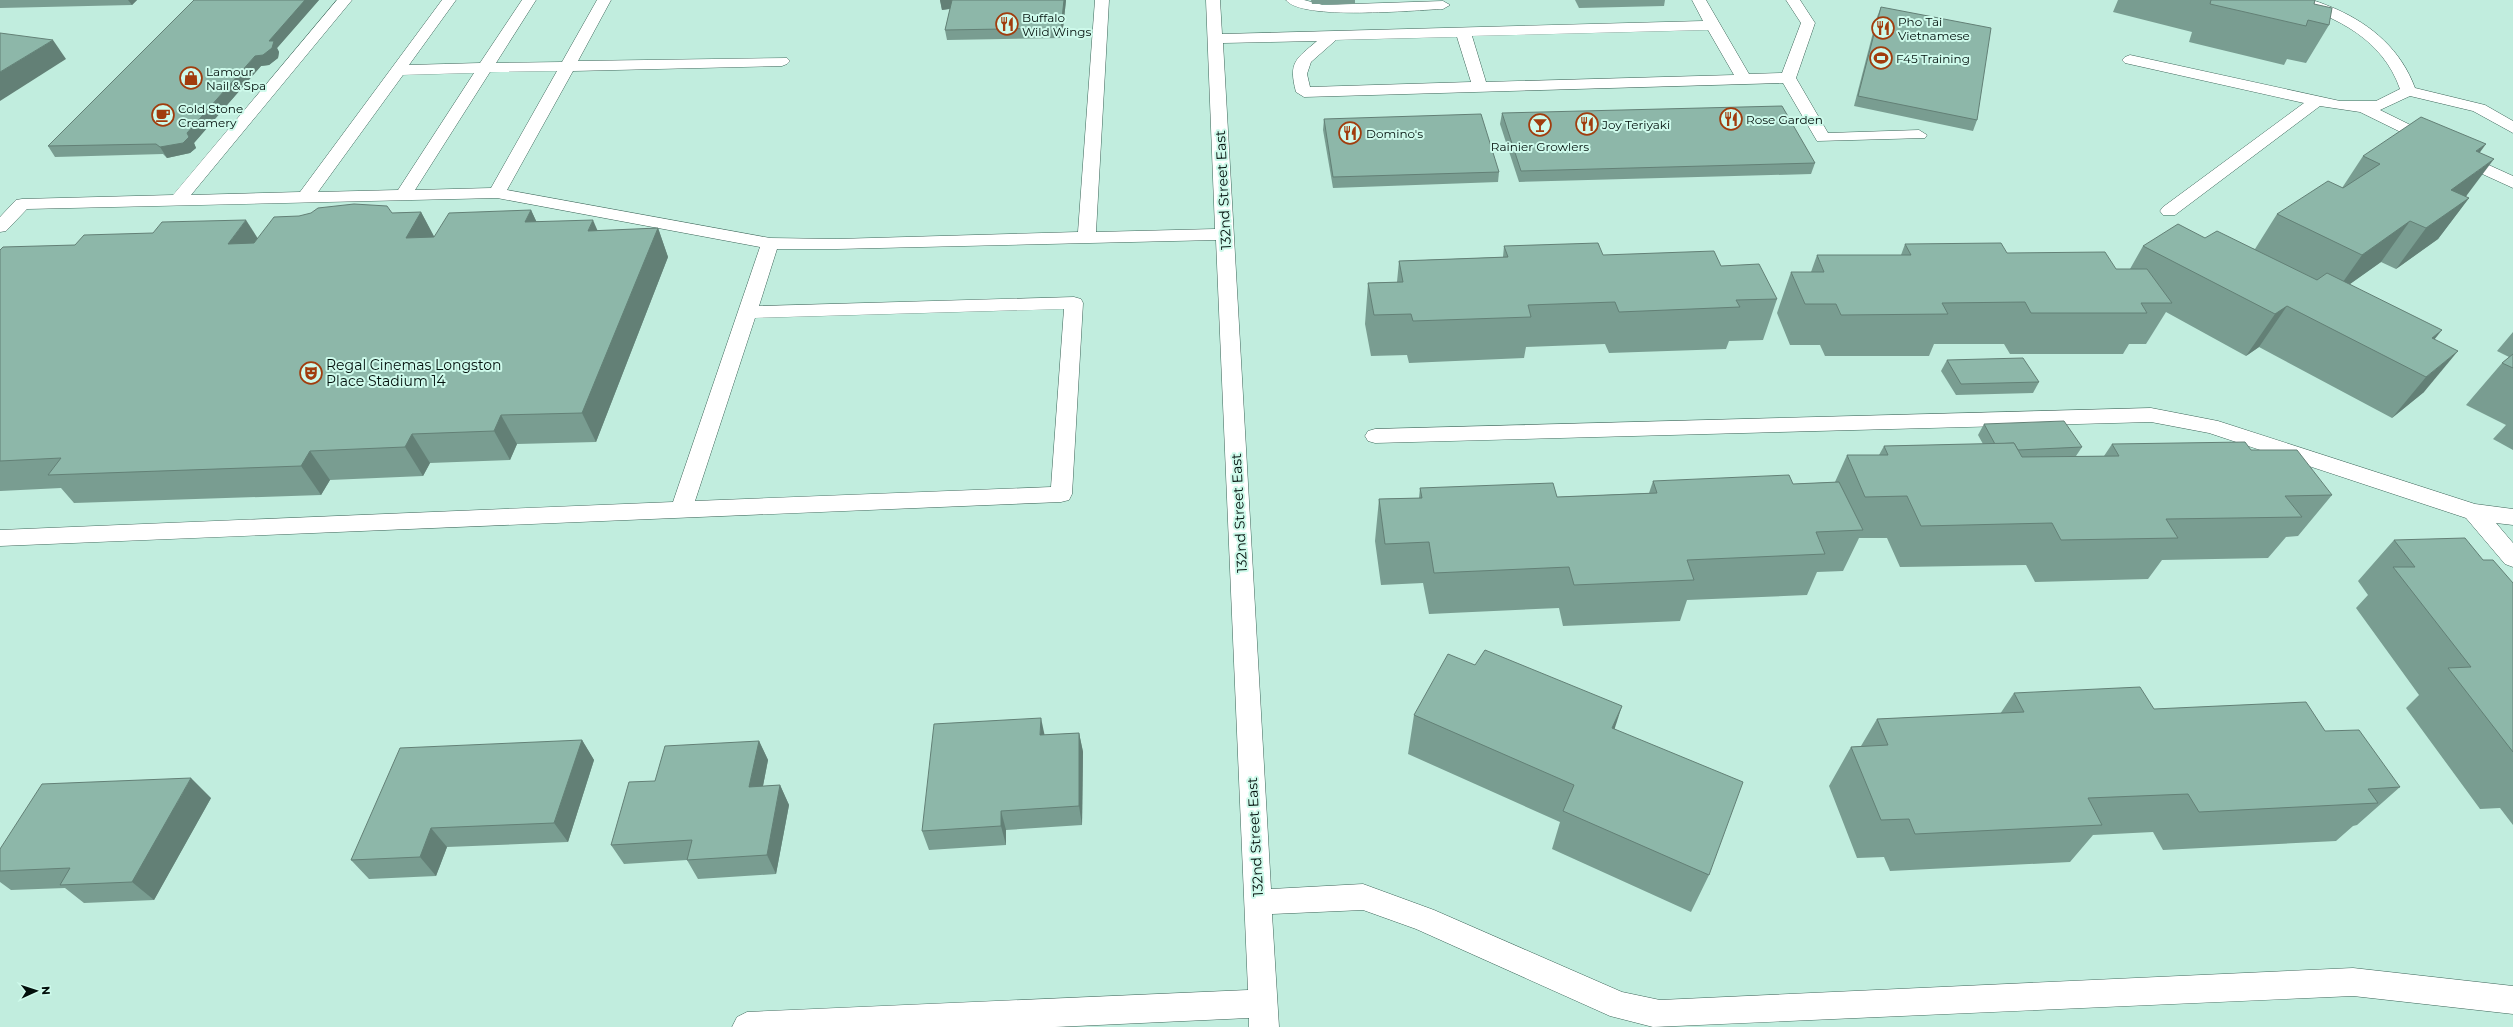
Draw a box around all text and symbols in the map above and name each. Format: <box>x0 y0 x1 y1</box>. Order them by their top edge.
place label: Buffalo Wild Wings <box>1022 10 1092 39</box>
restaurant icon: Buffalo Wild Wings <box>994 11 1020 37</box>
place label: Pho Tai Vietnamese <box>1898 14 1970 43</box>
restaurant icon: Pho Tai Vietnamese <box>1870 15 1896 41</box>
sports icon: F45 Training <box>1868 45 1894 71</box>
place label: F45 Training <box>1896 51 1970 66</box>
place label: Lamour Nail & Spa <box>206 64 266 93</box>
shop icon: Lamour Nail & Spa <box>178 65 204 91</box>
place label: Cold Stone Creamery <box>178 101 243 130</box>
cafe icon: Cold Stone Creamery <box>150 102 176 128</box>
restaurant icon: Rose Garden <box>1718 106 1744 132</box>
restaurant icon: Joy Teriyaki <box>1574 111 1600 137</box>
bar icon: Rainier Growlers <box>1527 112 1553 138</box>
place label: Rose Garden <box>1746 112 1823 127</box>
place label: Joy Teriyaki <box>1601 117 1670 132</box>
restaurant icon: Domino's <box>1337 120 1363 146</box>
place label: Domino's <box>1366 126 1423 141</box>
street label: 132nd Street East <box>1211 130 1235 250</box>
place label: Rainier Growlers <box>1491 139 1589 154</box>
place label: Regal Cinemas Longston Place Stadium 14 <box>326 356 502 390</box>
theatre icon: Regal Cinemas Longston Place Stadium 14 <box>298 360 324 386</box>
street label: 132nd Street East <box>1227 453 1251 573</box>
street label: 132nd Street East <box>1243 777 1267 897</box>
north arrow <box>16 971 56 1011</box>
text: N <box>39 986 53 995</box>

